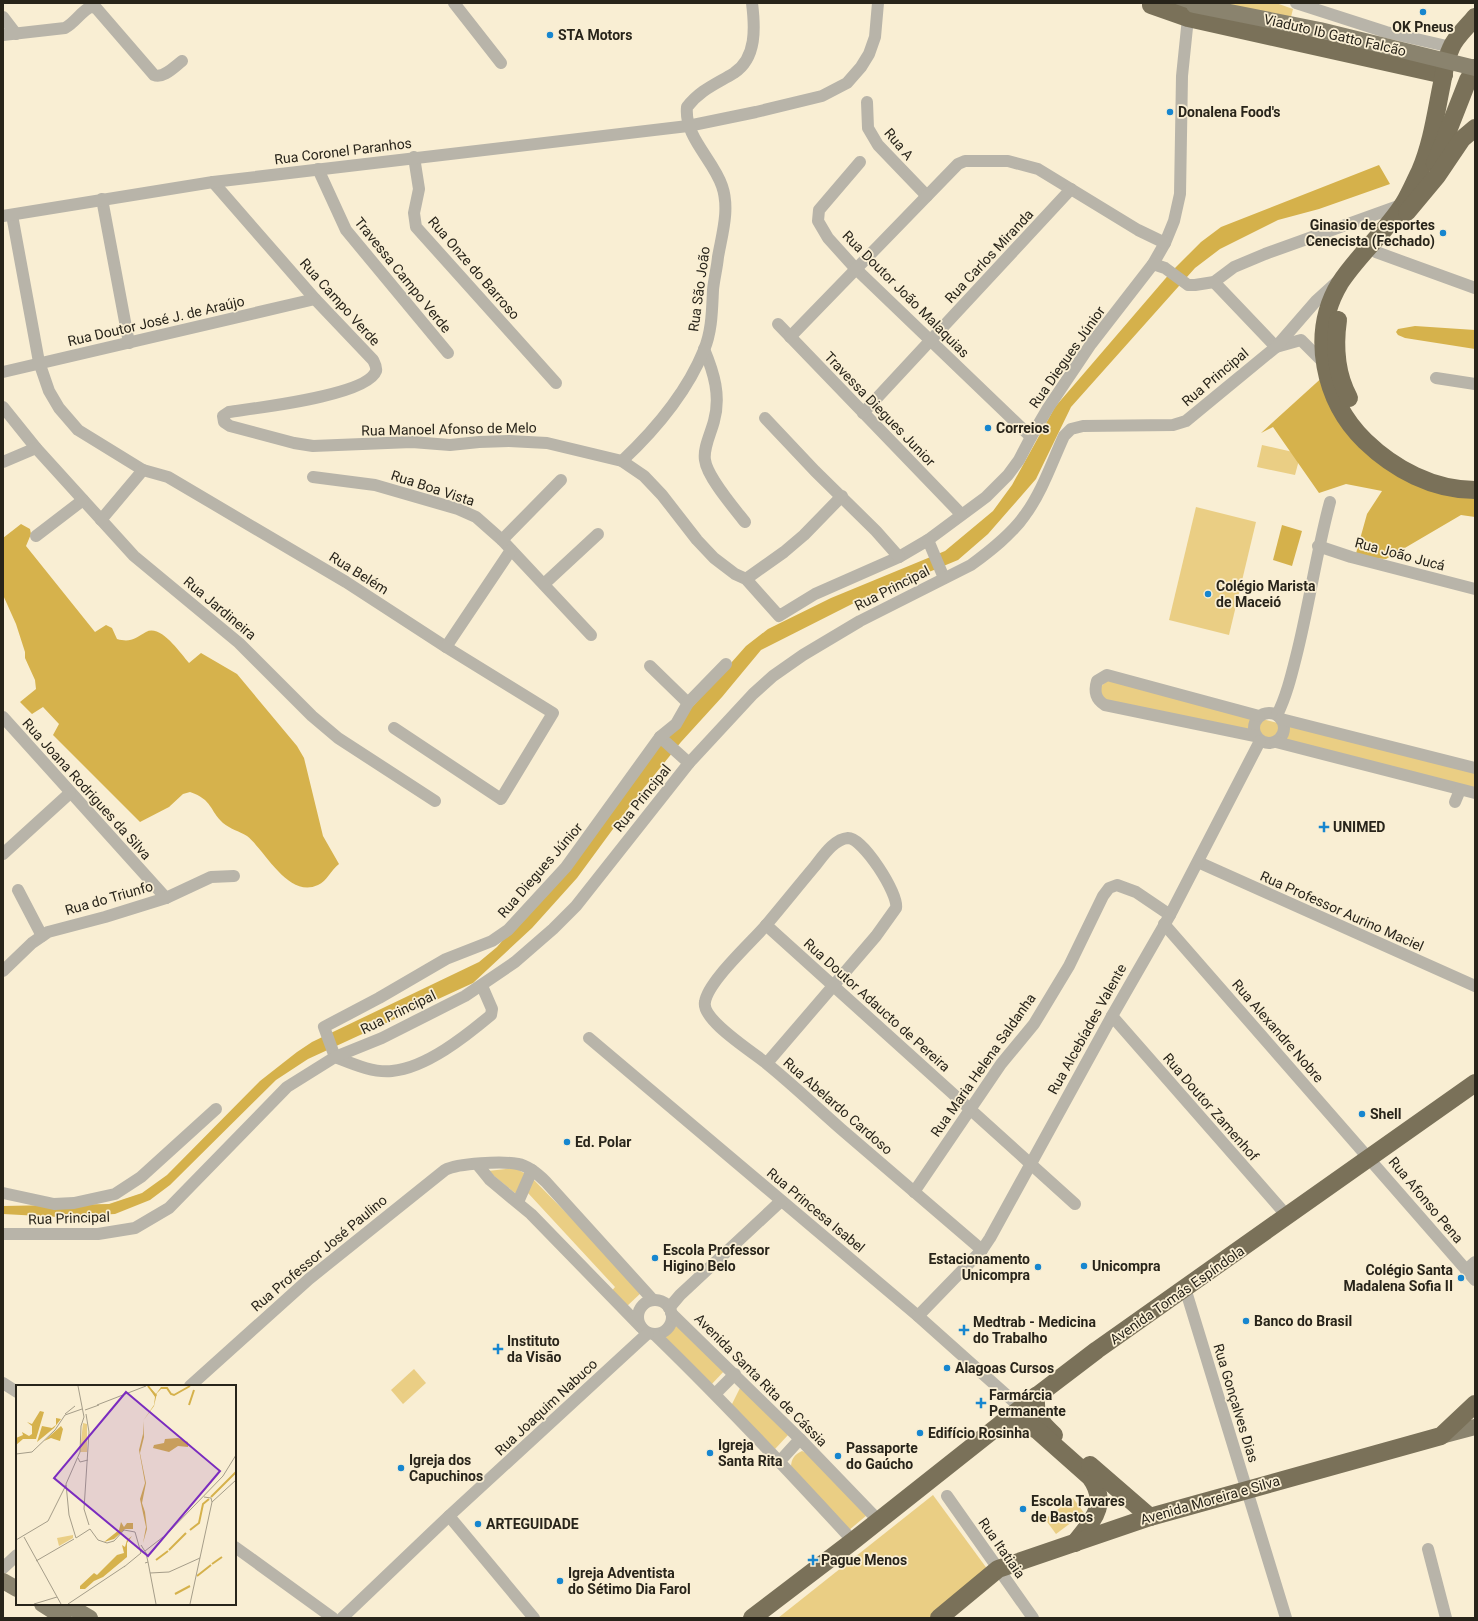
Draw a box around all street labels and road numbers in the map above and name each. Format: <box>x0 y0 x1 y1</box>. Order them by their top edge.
street label: Viaduto Ib Gatto Falcão <box>1262 11 1408 59</box>
street label: Rua A <box>881 125 917 163</box>
street label: Rua Coronel Paranhos <box>273 135 413 167</box>
street label: Rua Carlos Miranda <box>942 206 1036 306</box>
street label: Rua Onze do Barroso <box>425 213 523 323</box>
street label: Travessa Campo Verde <box>352 214 454 336</box>
street label: Rua Doutor João Malaquias <box>839 227 973 361</box>
street label: Rua São João <box>685 245 713 333</box>
street label: Rua Campo Verde <box>297 255 383 349</box>
street label: Rua Doutor José J. de Araújo <box>66 293 246 349</box>
street label: Rua Diegues Júnior <box>1026 303 1108 411</box>
street label: Rua Principal <box>1179 345 1251 409</box>
street label: Travessa Diegues Junior <box>821 349 939 470</box>
street label: Rua Manoel Afonso de Melo <box>361 419 537 439</box>
street label: Rua Boa Vista <box>389 467 477 509</box>
street label: Rua João Jucá <box>1353 534 1447 574</box>
street label: Rua Belém <box>326 549 392 597</box>
street label: Rua Principal <box>852 562 932 614</box>
street label: Rua Jardineira <box>181 573 259 643</box>
street label: Rua Joana Rodrigues da Silva <box>19 715 155 863</box>
street label: Rua Principal <box>610 761 674 835</box>
street label: Rua Diegues Júnior <box>494 819 586 921</box>
street label: Rua Professor Aurino Maciel <box>1258 868 1426 954</box>
street label: Rua do Triunfo <box>63 878 155 918</box>
street label: Rua Doutor Adaucto de Pereira <box>801 935 953 1075</box>
street label: Rua Alcebíades Valente <box>1044 961 1130 1097</box>
street label: Rua Alexandre Nobre <box>1229 976 1327 1086</box>
street label: Rua Principal <box>358 987 438 1037</box>
street label: Rua Maria Helena Saldanha <box>927 990 1039 1140</box>
street label: Rua Doutor Zamenhof <box>1160 1050 1262 1164</box>
street label: Rua Abelardo Cardoso <box>780 1054 896 1158</box>
street label: Rua Afonso Pena <box>1385 1154 1467 1246</box>
street label: Rua Princesa Isabel <box>764 1164 868 1256</box>
street label: Rua Professor José Paulino <box>248 1192 390 1314</box>
street label: Rua Principal <box>28 1209 110 1227</box>
street label: Avenida Tomás Espíndola <box>1107 1243 1247 1347</box>
street label: Avenida Santa Rita de Cássia <box>691 1310 831 1450</box>
street label: Rua Gonçalves Dias <box>1210 1342 1262 1464</box>
street label: Rua Joaquim Nabuco <box>492 1355 600 1459</box>
street label: Avenida Moreira e Silva <box>1138 1472 1282 1528</box>
street label: Rua Itatiaia <box>975 1515 1029 1581</box>

